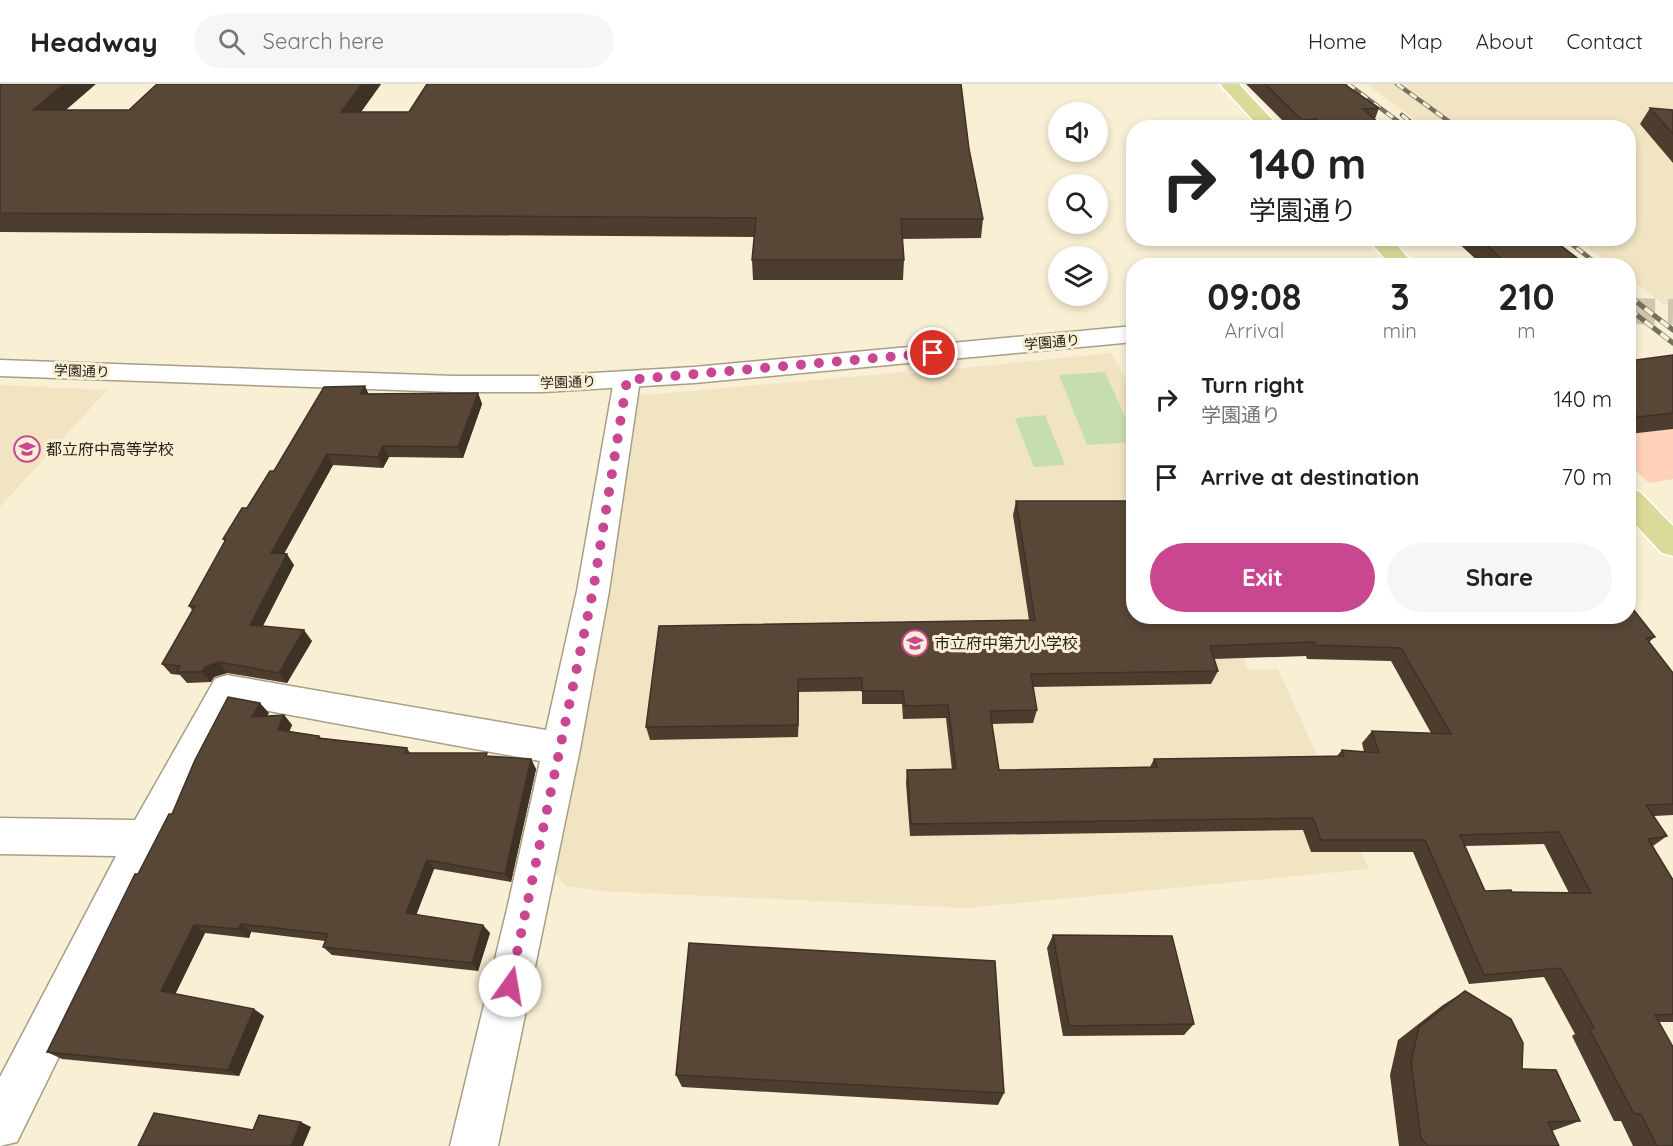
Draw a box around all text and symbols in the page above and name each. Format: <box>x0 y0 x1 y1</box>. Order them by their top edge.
search box <box>194 14 614 68</box>
text: Headway <box>30 24 158 59</box>
icon: search <box>215 25 248 58</box>
text: Search here <box>263 27 384 55</box>
text: Home <box>1308 28 1367 54</box>
text: Map <box>1400 28 1443 54</box>
text: About <box>1476 28 1534 54</box>
text: Contact <box>1567 28 1643 54</box>
map controls <box>1048 102 1108 306</box>
button: sound <box>1048 102 1108 162</box>
text: 140 m <box>1249 137 1366 190</box>
icon: right <box>1150 144 1228 222</box>
button: search <box>1048 174 1108 234</box>
text: 学園通り <box>1249 193 1357 227</box>
button: layers <box>1048 246 1108 306</box>
text: 09:08 <box>1207 274 1301 319</box>
text: 3 <box>1390 274 1409 319</box>
text: 210 <box>1498 274 1555 319</box>
text: Arrival <box>1224 318 1284 343</box>
text: min <box>1383 318 1417 343</box>
text: m <box>1517 318 1536 343</box>
pin <box>907 327 958 378</box>
street label: 学園通り <box>1023 331 1081 353</box>
icon: arrive <box>916 336 949 369</box>
street label: 学園通り <box>54 361 110 381</box>
text: Turn right <box>1201 371 1305 399</box>
street label: 学園通り <box>540 372 596 392</box>
icon: right <box>1150 383 1183 416</box>
text: 140 m <box>1553 385 1612 413</box>
text: 学園通り <box>1201 402 1281 427</box>
school or university icon: 都立府中高等学校 <box>12 434 42 464</box>
place label: 都立府中高等学校 <box>46 439 174 459</box>
icon: arrive <box>1150 461 1183 494</box>
text: Arrive at destination <box>1201 463 1419 491</box>
text: 70 m <box>1562 463 1612 491</box>
button: Exit <box>1150 543 1375 612</box>
button: Share <box>1387 543 1612 612</box>
school or university icon: 市立府中第九小学校 <box>900 628 930 658</box>
place label: 市立府中第九小学校 <box>934 633 1078 653</box>
position arrow <box>478 954 542 1018</box>

